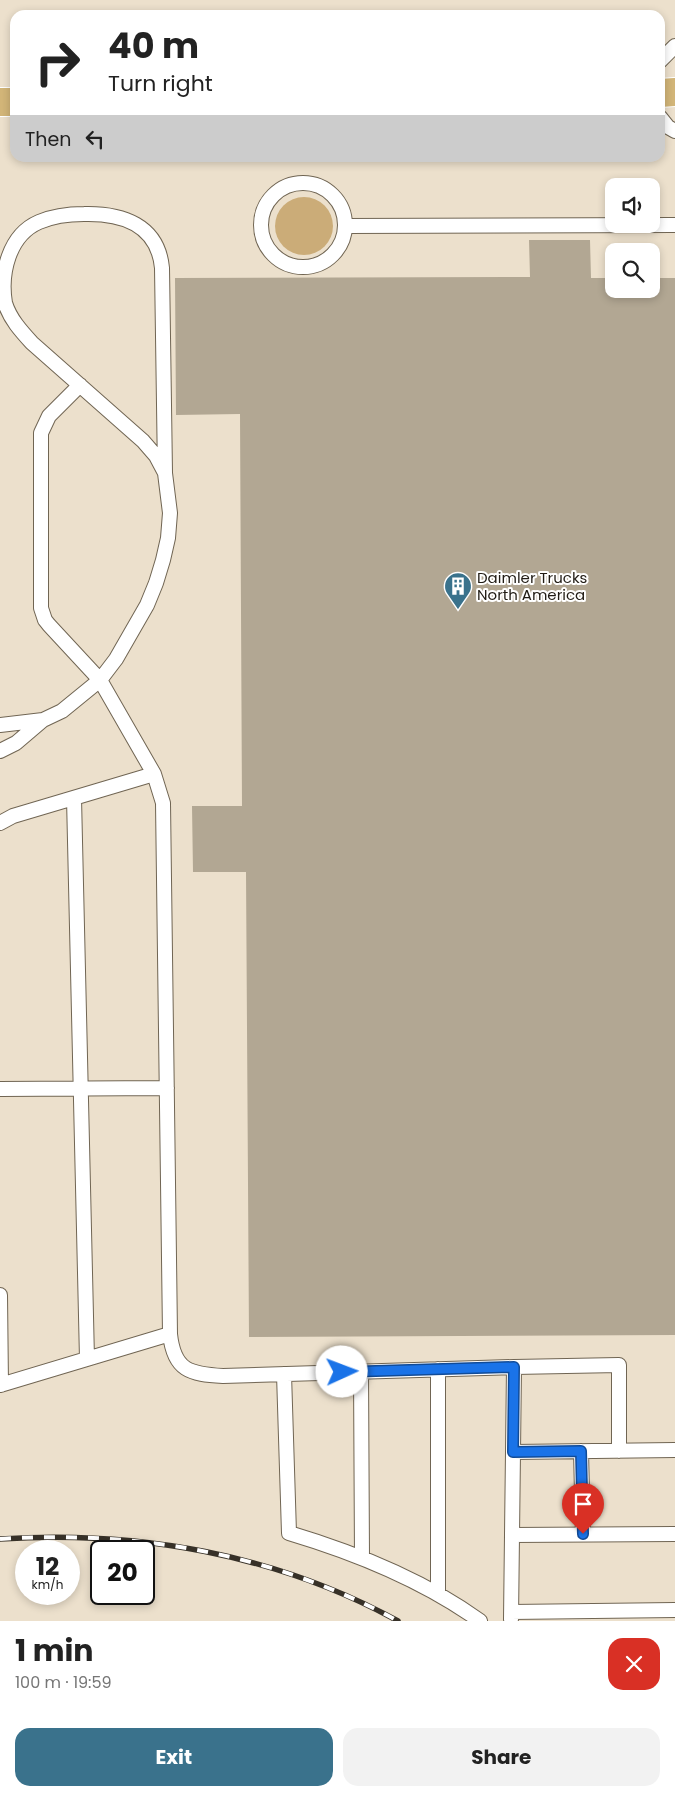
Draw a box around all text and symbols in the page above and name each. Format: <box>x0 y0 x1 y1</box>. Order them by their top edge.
text: 40 m <box>108 21 199 70</box>
icon: right <box>25 30 90 95</box>
text: Turn right <box>108 68 213 99</box>
icon: left <box>81 125 109 153</box>
text: Then <box>25 126 71 153</box>
map controls <box>605 178 660 298</box>
button: sound <box>605 178 660 233</box>
button: search <box>605 243 660 298</box>
place label: Daimler Trucks North America <box>477 567 588 605</box>
building icon: Daimler Trucks North America <box>443 571 473 610</box>
position arrow <box>315 1345 367 1397</box>
pin <box>562 1483 604 1534</box>
icon: arrive <box>569 1490 597 1518</box>
speed limit sign: 20 <box>90 1540 155 1605</box>
text: 12 <box>36 1549 59 1584</box>
text: km/h <box>32 1576 63 1593</box>
text: 1 min <box>15 1629 93 1672</box>
button: close <box>608 1638 660 1690</box>
text: 100 m · 19:59 <box>15 1671 112 1694</box>
button: Exit <box>15 1728 333 1786</box>
button: Share <box>343 1728 660 1786</box>

